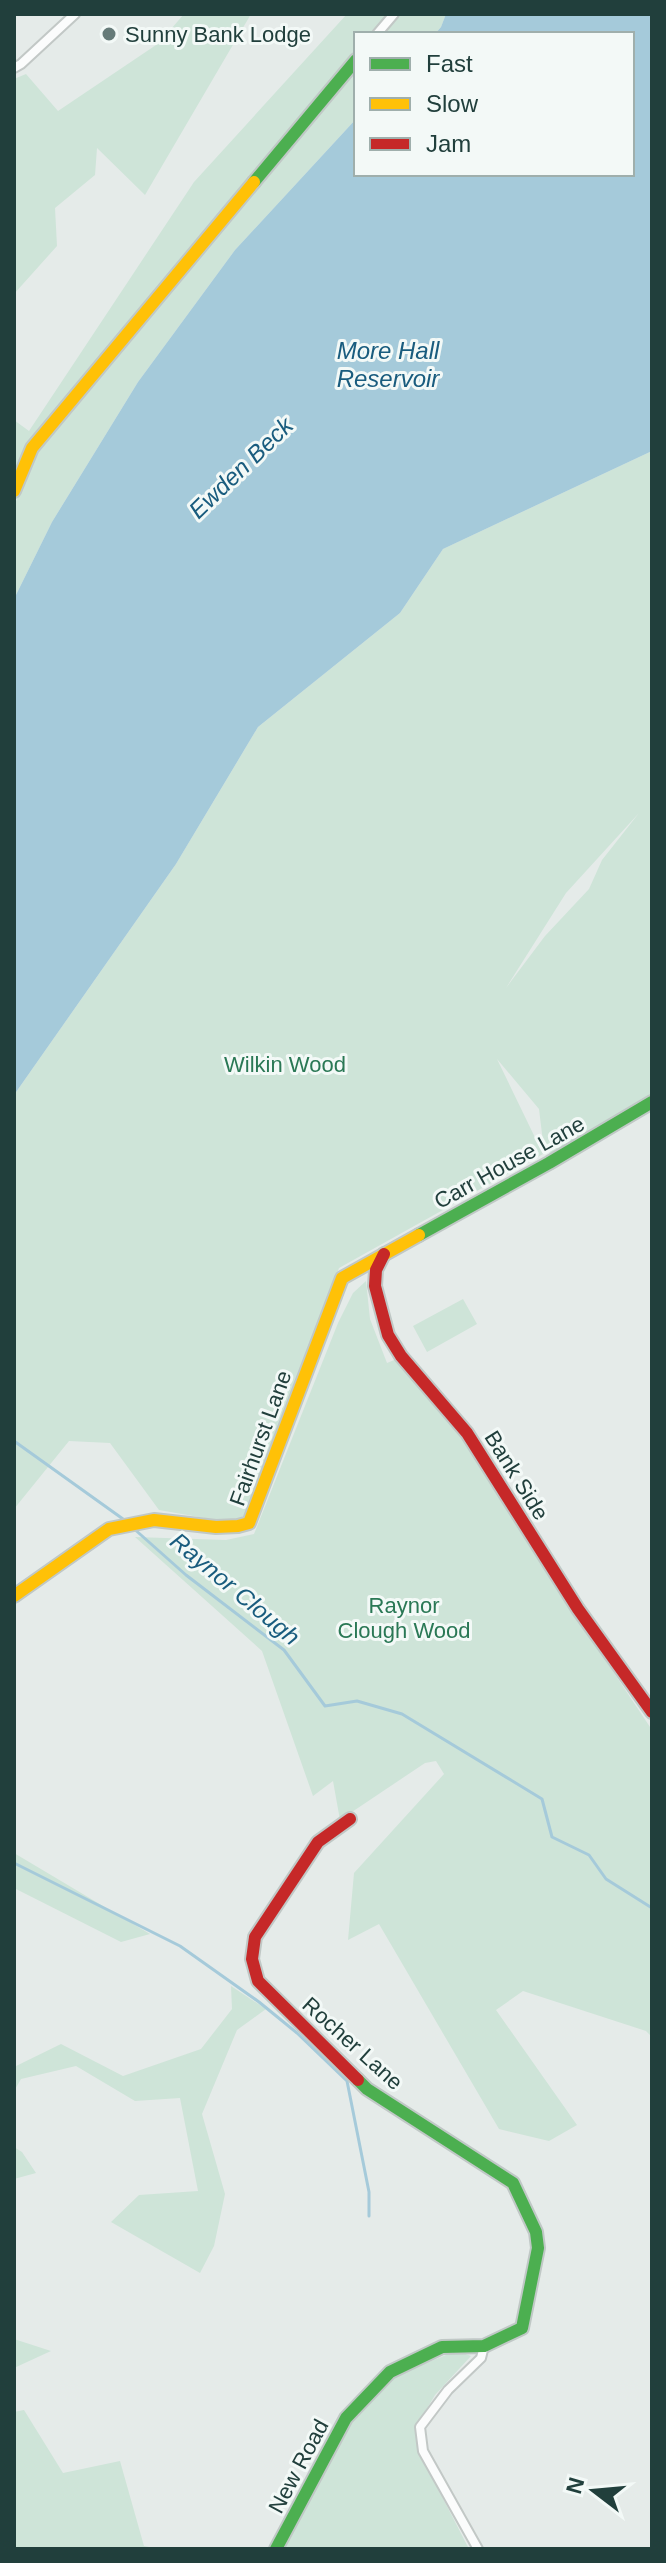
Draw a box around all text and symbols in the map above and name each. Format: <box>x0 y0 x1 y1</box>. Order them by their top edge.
place label: Sunny Bank Lodge <box>125 22 311 47</box>
marker: Sunny Bank Lodge <box>100 25 118 43</box>
legend <box>354 32 634 176</box>
text: Fast <box>426 50 473 77</box>
text: Slow <box>426 90 479 117</box>
text: Jam <box>426 130 471 157</box>
water label: More Hall Reservoir <box>337 337 440 392</box>
water label: Ewden Beck <box>183 410 299 524</box>
park label: Wilkin Wood <box>224 1052 346 1077</box>
street label: Carr House Lane <box>430 1111 589 1214</box>
street label: Fairhurst Lane <box>224 1367 296 1509</box>
street label: Bank Side <box>479 1426 554 1524</box>
water label: Raynor Clough <box>165 1527 305 1650</box>
park label: Raynor Clough Wood <box>338 1593 470 1643</box>
street label: Rocher Lane <box>297 1992 408 2095</box>
street label: New Road <box>263 2415 334 2517</box>
north arrow <box>554 2451 634 2531</box>
text: N <box>561 2475 589 2497</box>

